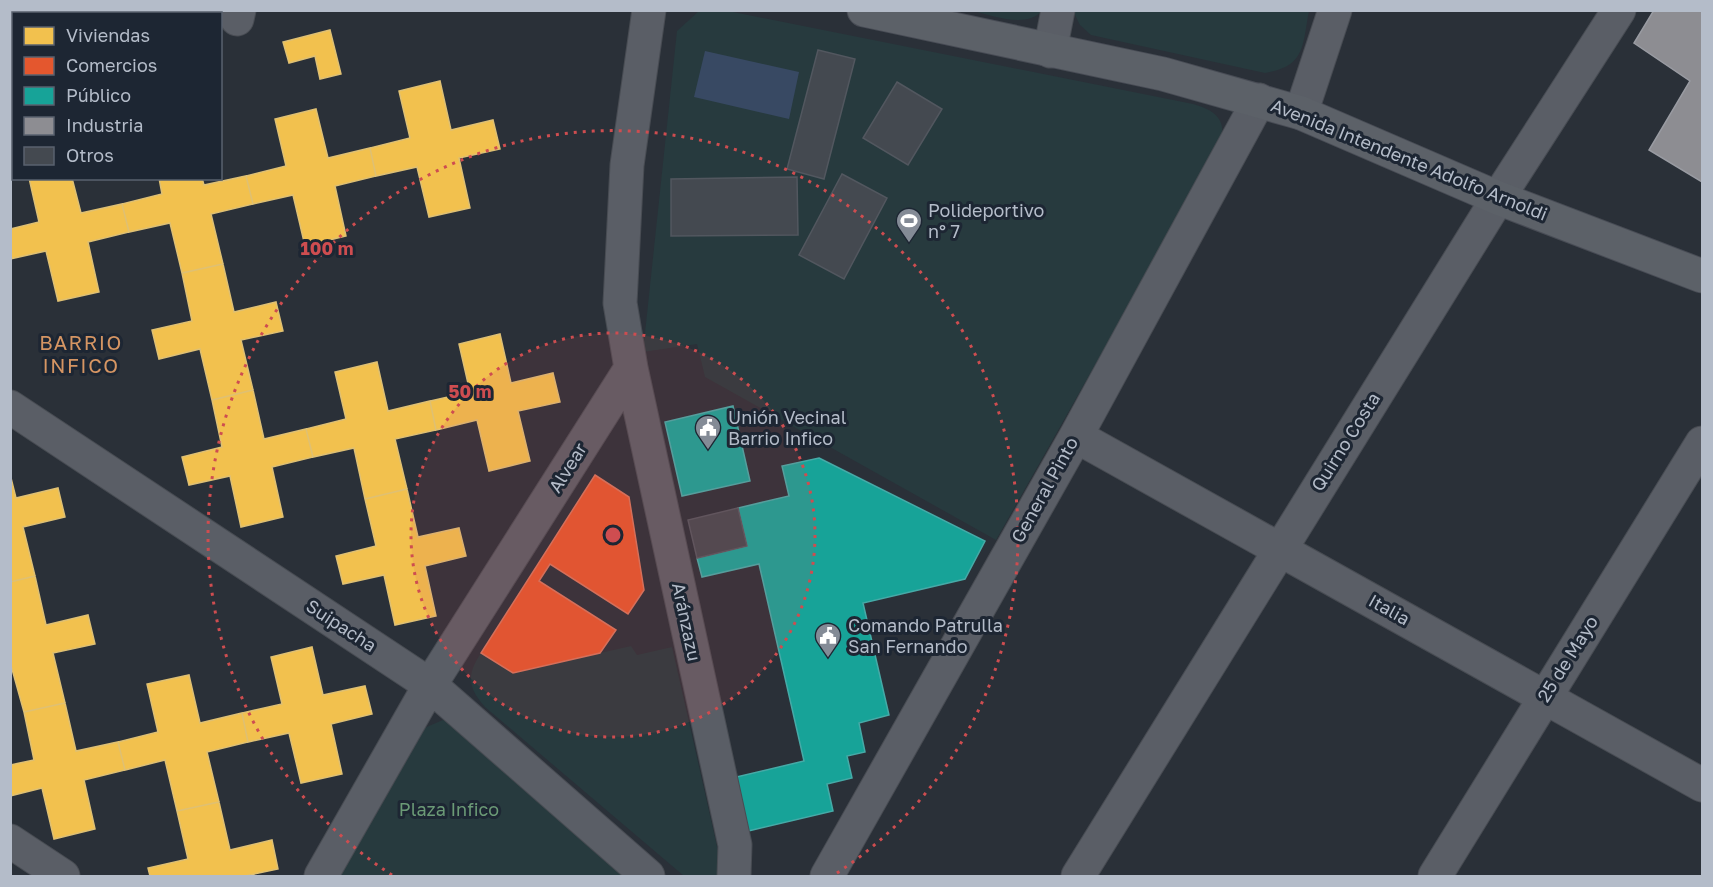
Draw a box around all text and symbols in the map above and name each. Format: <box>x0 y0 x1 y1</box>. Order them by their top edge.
legend <box>12 12 222 180</box>
text: Viviendas <box>66 24 150 46</box>
text: Comercios <box>66 54 157 76</box>
text: Público <box>66 84 131 106</box>
street label: Avenida Intendente Adolfo Arnoldi <box>1268 93 1551 225</box>
text: Industria <box>66 114 143 136</box>
text: Otros <box>66 144 114 166</box>
place label: Polideportivo n° 7 <box>928 199 1044 242</box>
sports icon: Polideportivo n° 7 <box>894 206 924 244</box>
text: 100 m <box>301 237 353 259</box>
district label: BARRIO INFICO <box>39 330 123 377</box>
text: 50 m <box>449 380 491 402</box>
street label: Quirno Costa <box>1306 388 1384 495</box>
place label: Unión Vecinal Barrio Infico <box>728 406 847 449</box>
public building icon: Unión Vecinal Barrio Infico <box>693 413 723 451</box>
street label: General Pinto <box>1006 433 1082 546</box>
street label: Alvear <box>543 439 591 496</box>
centre of rings <box>603 525 623 545</box>
street label: Aránzazu <box>668 581 706 663</box>
street label: Italia <box>1365 589 1414 629</box>
street label: Suipacha <box>302 594 381 656</box>
street label: 25 de Mayo <box>1532 611 1602 706</box>
place label: Comando Patrulla San Fernando <box>848 614 1003 657</box>
public building icon: Comando Patrulla San Fernando <box>813 621 843 659</box>
park label: Plaza Infico <box>399 798 499 820</box>

